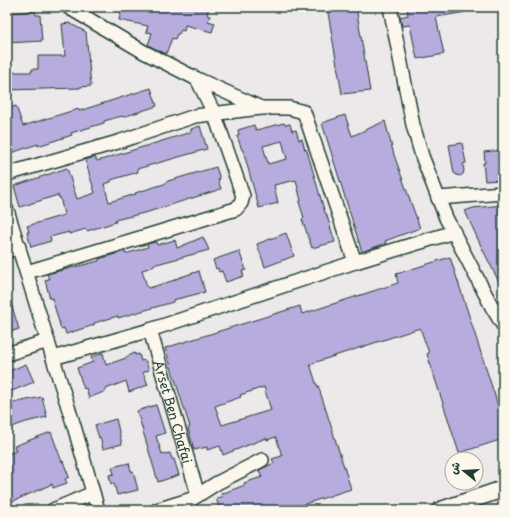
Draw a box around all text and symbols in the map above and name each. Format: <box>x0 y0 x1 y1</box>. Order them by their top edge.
street label: Arset Ben Chafai <box>150 358 198 466</box>
north arrow <box>444 451 484 491</box>
text: ش <box>444 459 464 476</box>

